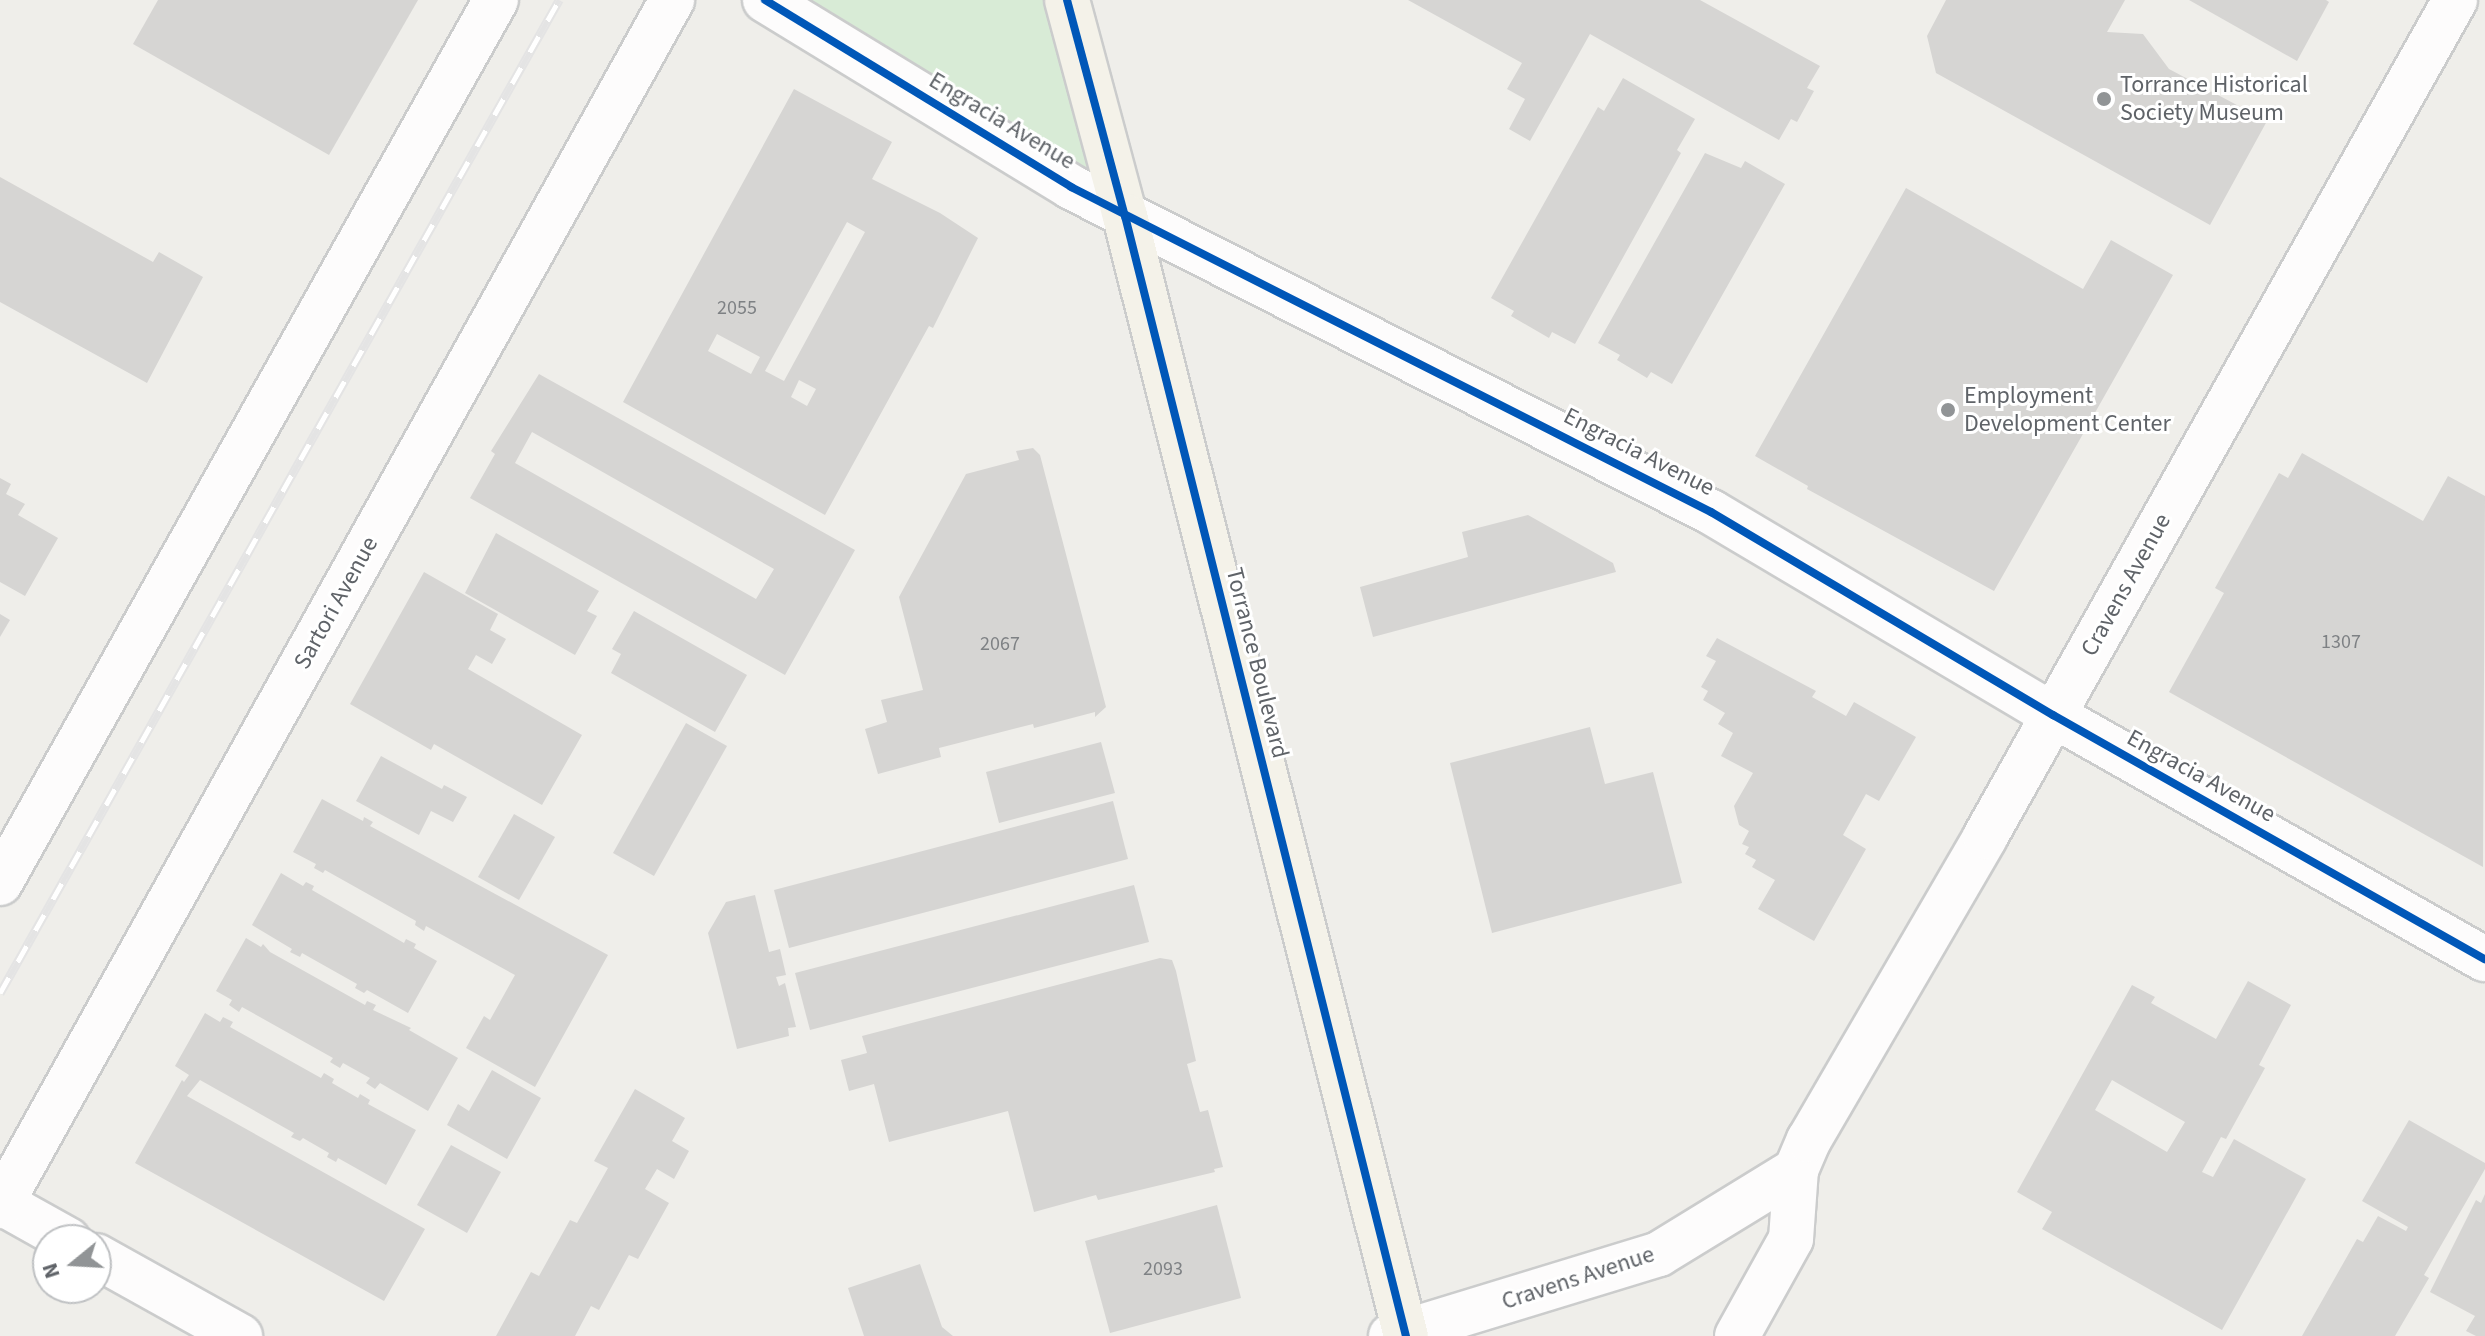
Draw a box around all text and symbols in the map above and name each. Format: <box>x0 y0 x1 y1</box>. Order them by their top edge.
street label: Engracia Avenue <box>924 66 1080 176</box>
place label: Torrance Historical Society Museum <box>2120 71 2308 127</box>
marker: Torrance Historical Society Museum <box>2095 90 2113 108</box>
house number: 2055 <box>717 296 757 320</box>
place label: Employment Development Center <box>1964 382 2171 438</box>
marker: Employment Development Center <box>1939 401 1957 419</box>
street label: Engracia Avenue <box>1559 402 1719 502</box>
street label: Cravens Avenue <box>2075 509 2177 661</box>
street label: Sartori Avenue <box>288 532 384 674</box>
street label: Torrance Boulevard <box>1219 565 1295 761</box>
house number: 1307 <box>2321 630 2361 654</box>
house number: 2067 <box>980 632 1020 656</box>
street label: Engracia Avenue <box>2122 723 2280 829</box>
north arrow <box>32 1224 112 1304</box>
street label: Cravens Avenue <box>1498 1240 1658 1316</box>
house number: 2093 <box>1143 1257 1183 1281</box>
text: N <box>34 1259 69 1283</box>

